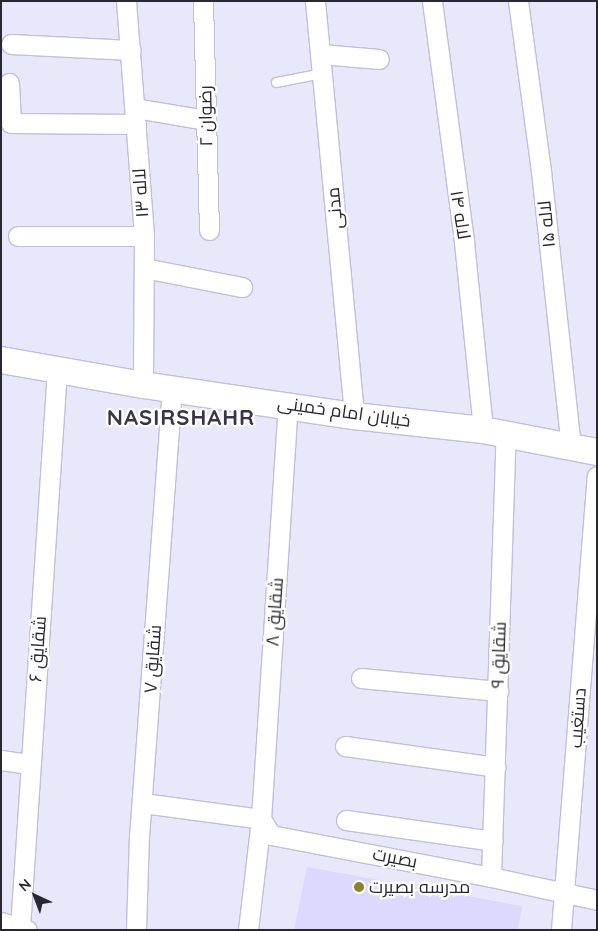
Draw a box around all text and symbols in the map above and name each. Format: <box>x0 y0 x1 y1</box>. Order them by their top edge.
street label: رضوان ۲ <box>195 85 217 147</box>
street label: لاله ۱۳ <box>128 168 154 218</box>
street label: مدنی <box>322 186 348 230</box>
street label: لاله ۱۴ <box>445 189 475 241</box>
street label: لاله ۱۵ <box>534 199 560 249</box>
street label: خیابان امام خمینی <box>276 392 412 432</box>
district label: NASIRSHAHR <box>106 405 256 431</box>
street label: شقایق ۸ <box>262 577 288 647</box>
street label: شقایق ۶ <box>25 615 51 683</box>
street label: شقایق ۹ <box>487 621 511 689</box>
street label: شقایق ۷ <box>140 624 166 694</box>
street label: دستغیب <box>565 687 591 749</box>
street label: بصیرت <box>371 843 419 873</box>
north arrow <box>10 871 60 921</box>
text: N <box>15 875 35 895</box>
place label: مدرسه بصیرت <box>369 876 470 898</box>
marker: مدرسه بصیرت <box>353 881 365 893</box>

